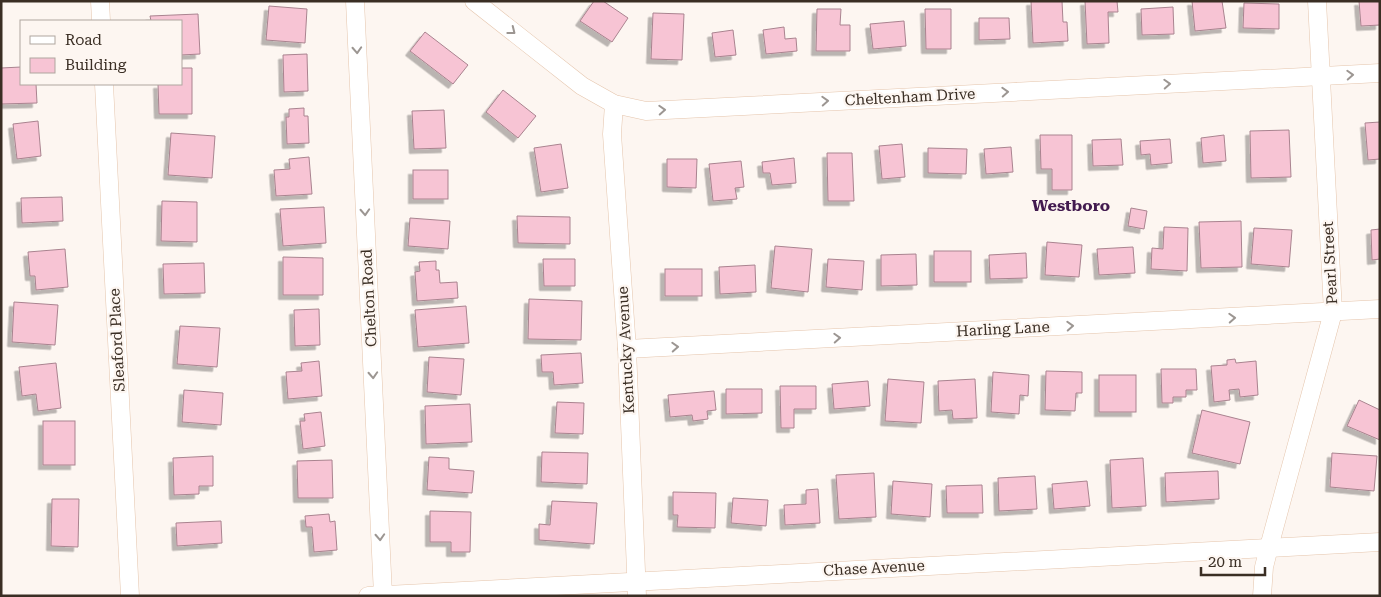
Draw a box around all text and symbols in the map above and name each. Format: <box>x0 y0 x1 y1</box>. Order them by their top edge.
legend <box>20 20 182 85</box>
one-way arrow <box>507 26 516 35</box>
text: Road <box>65 31 102 49</box>
one-way arrow <box>352 46 363 54</box>
text: Building <box>65 56 127 74</box>
one-way arrow <box>1346 69 1354 80</box>
one-way arrow <box>1163 78 1171 89</box>
street label: Cheltenham Drive <box>844 85 976 109</box>
one-way arrow <box>1001 87 1009 98</box>
one-way arrow <box>821 96 829 107</box>
one-way arrow <box>659 104 667 115</box>
district label: Westboro <box>1032 196 1110 215</box>
one-way arrow <box>360 209 370 217</box>
street label: Pearl Street <box>1319 221 1341 305</box>
street label: Chelton Road <box>357 248 381 347</box>
street label: Kentucky Avenue <box>614 286 638 414</box>
street label: Sleaford Place <box>105 288 129 392</box>
one-way arrow <box>1228 312 1236 323</box>
street label: Harling Lane <box>956 318 1050 340</box>
one-way arrow <box>1066 321 1074 331</box>
one-way arrow <box>834 333 842 344</box>
one-way arrow <box>671 341 679 352</box>
one-way arrow <box>367 371 378 379</box>
one-way arrow <box>375 533 386 541</box>
scale bar <box>1201 544 1265 576</box>
text: 20 m <box>1208 553 1243 571</box>
street label: Chase Avenue <box>823 556 925 580</box>

